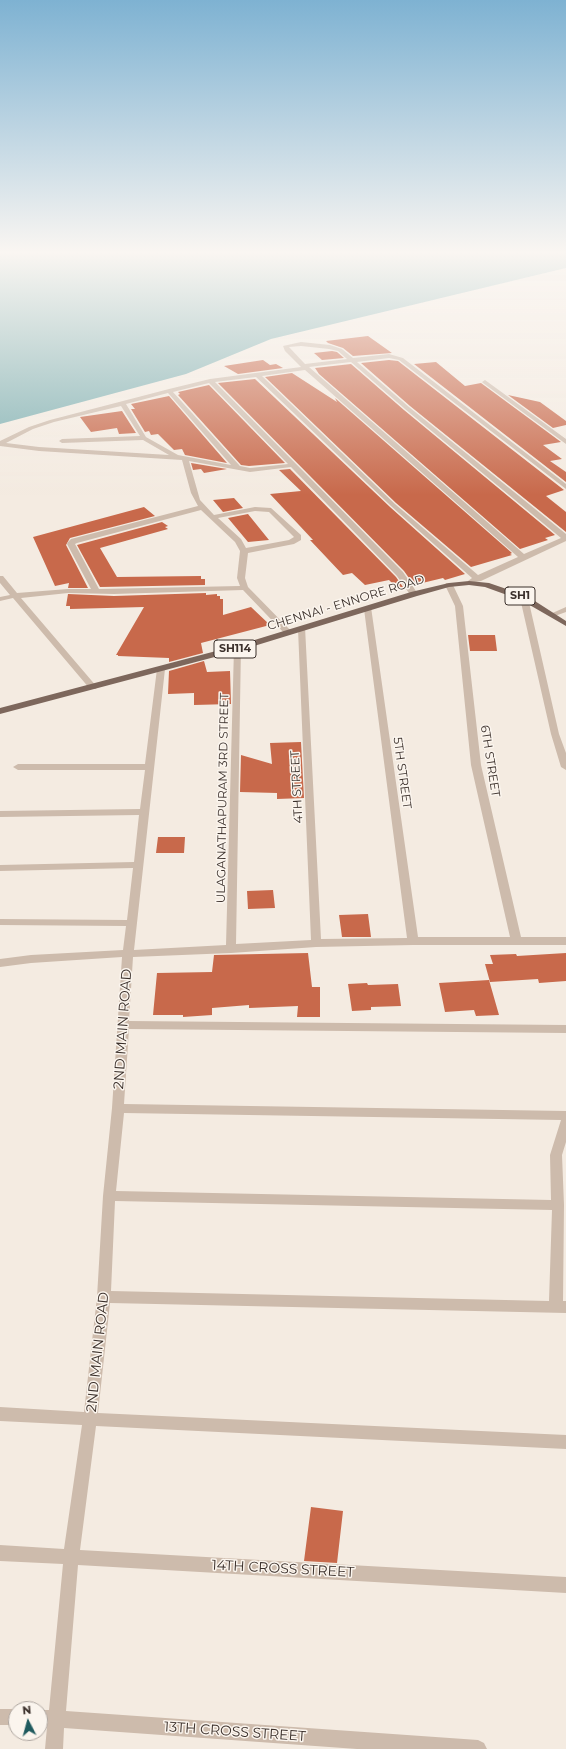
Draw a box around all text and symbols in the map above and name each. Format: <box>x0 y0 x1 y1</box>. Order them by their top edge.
street label: CHENNAI - ENNORE ROAD <box>266 572 426 634</box>
road number: SH1 <box>505 587 535 605</box>
road number: SH114 <box>214 640 256 658</box>
street label: ULAGANATHAPURAM 3RD STREET <box>214 693 232 903</box>
street label: 6TH STREET <box>477 724 503 798</box>
street label: 5TH STREET <box>390 736 414 810</box>
street label: 4TH STREET <box>288 750 306 824</box>
street label: 2ND MAIN ROAD <box>110 968 136 1090</box>
street label: 2ND MAIN ROAD <box>83 1291 113 1413</box>
street label: 14TH CROSS STREET <box>211 1557 355 1581</box>
north arrow <box>8 1701 48 1741</box>
text: N <box>22 1703 32 1717</box>
street label: 13TH CROSS STREET <box>164 1719 306 1745</box>

